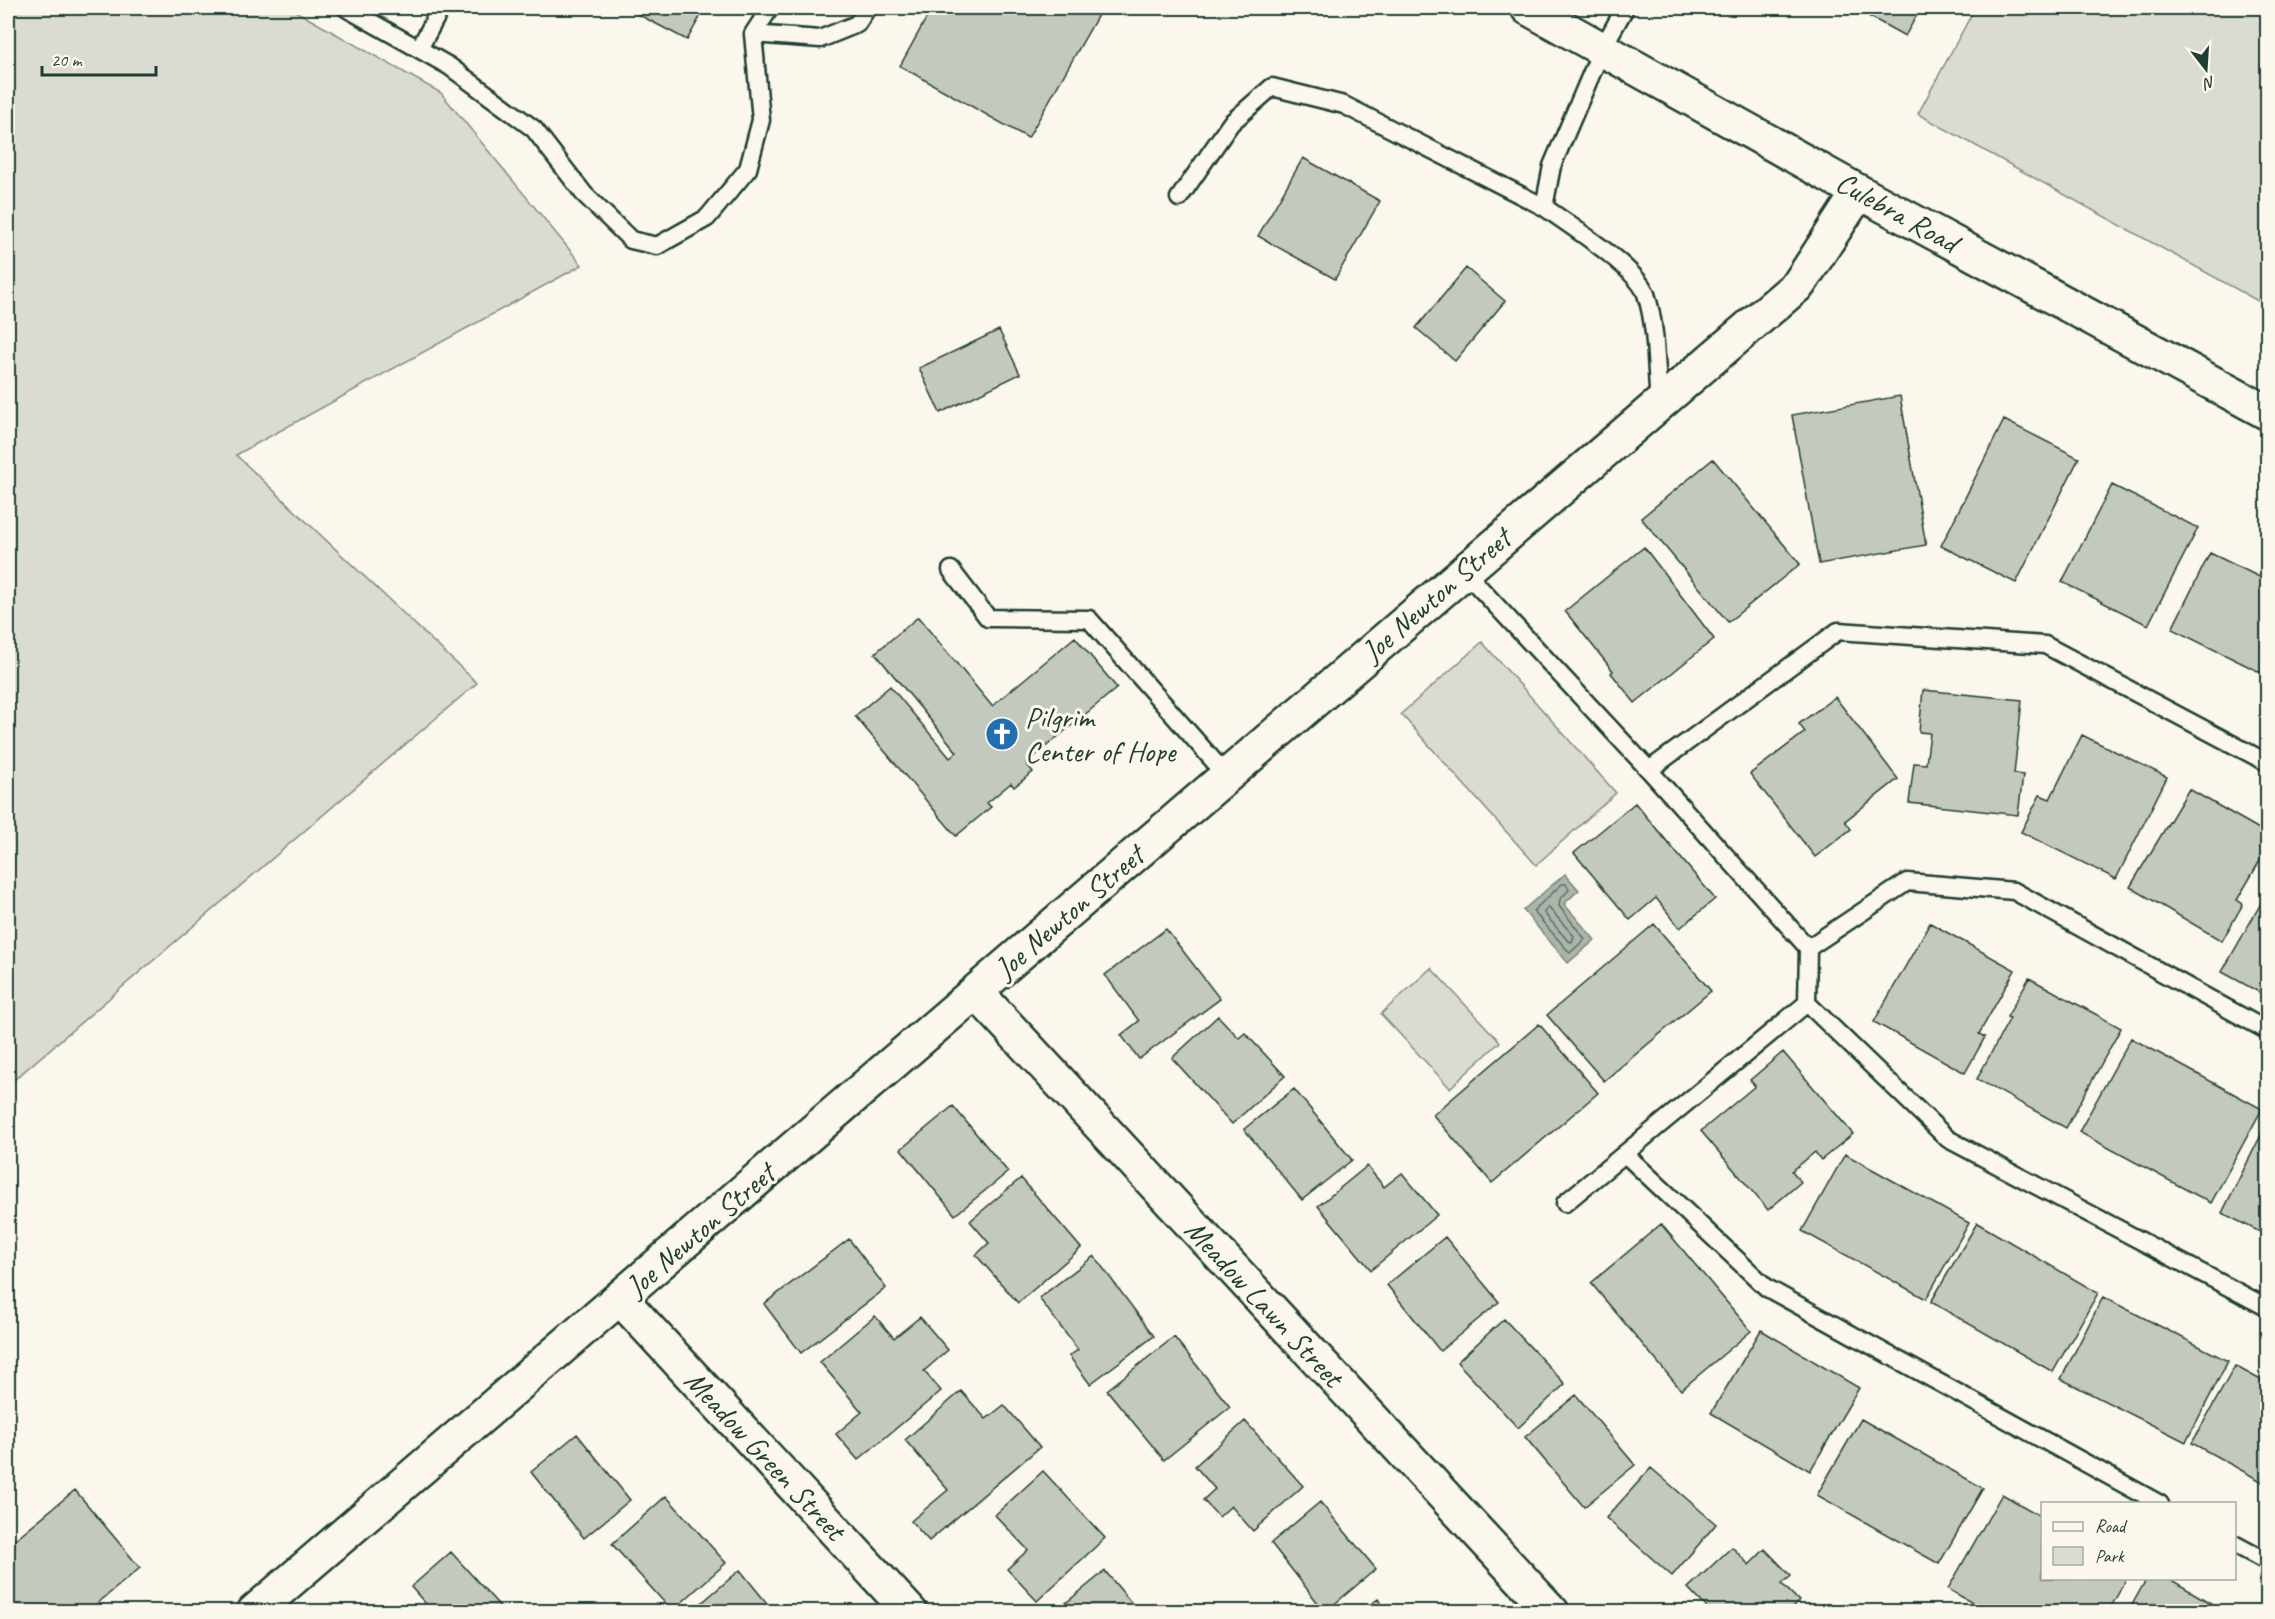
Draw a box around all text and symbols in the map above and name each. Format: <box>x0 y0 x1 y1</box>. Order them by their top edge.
scale bar <box>42 39 156 77</box>
north arrow <box>2176 39 2236 99</box>
text: 20 m <box>51 49 84 71</box>
text: N <box>2199 71 2218 94</box>
street label: Culebra Road <box>1829 163 1968 263</box>
street label: Joe Newton Street <box>1352 517 1521 671</box>
place label: Pilgrim Center of Hope <box>1025 698 1178 770</box>
church icon: Pilgrim Center of Hope <box>984 716 1020 752</box>
street label: Joe Newton Street <box>985 834 1154 988</box>
street label: Joe Newton Street <box>616 1152 785 1306</box>
street label: Meadow Lawn Street <box>1177 1211 1353 1397</box>
street label: Meadow Green Street <box>676 1362 856 1550</box>
legend <box>2041 1502 2236 1580</box>
text: Road <box>2095 1515 2128 1537</box>
text: Park <box>2095 1545 2125 1567</box>

